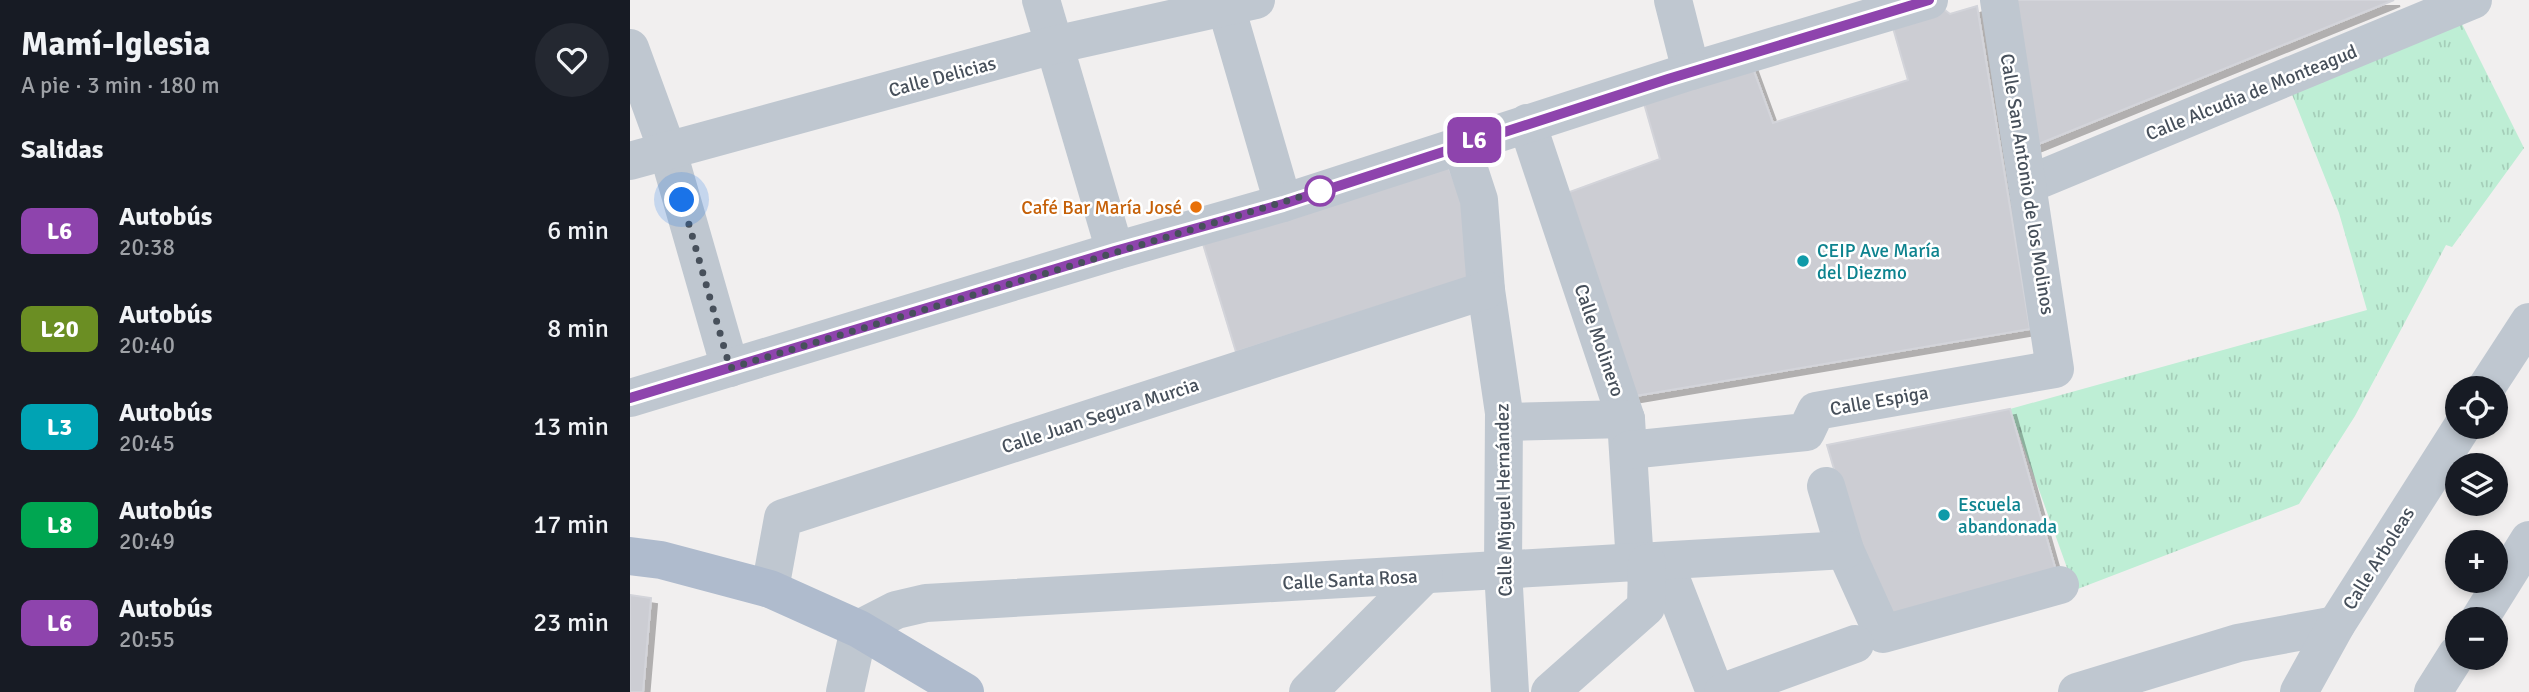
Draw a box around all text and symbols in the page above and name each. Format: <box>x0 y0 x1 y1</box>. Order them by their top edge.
button: heart <box>535 23 609 97</box>
text: Mamí-Iglesia <box>21 24 210 65</box>
street label: Calle Alcudia de Monteagud <box>2142 39 2361 146</box>
street label: Calle Delicias <box>886 51 999 103</box>
street label: Calle San Antonio de los Molinos <box>1995 52 2060 316</box>
text: A pie · 3 min · 180 m <box>21 71 220 100</box>
line badge: L6 <box>1442 117 1506 163</box>
text: L6 <box>1461 125 1487 155</box>
text: Salidas <box>21 134 103 166</box>
unlabelled marker <box>1305 176 1335 206</box>
your location <box>664 182 699 217</box>
place label: Café Bar María José <box>1021 196 1182 220</box>
marker: Café Bar María José <box>1188 199 1204 215</box>
text: Autobús <box>119 201 212 233</box>
text: 6 min <box>547 215 609 247</box>
text: L6 <box>47 216 72 246</box>
text: 20:38 <box>119 233 175 262</box>
place label: CEIP Ave María del Diezmo <box>1817 239 1940 285</box>
marker: CEIP Ave María del Diezmo <box>1795 253 1811 269</box>
street label: Calle Molinero <box>1569 281 1630 400</box>
text: Autobús <box>119 299 212 331</box>
text: 8 min <box>547 313 609 345</box>
text: L20 <box>40 314 79 344</box>
text: 20:40 <box>119 331 175 360</box>
street label: Calle Juan Segura Murcia <box>999 373 1202 459</box>
map controls <box>2445 376 2508 670</box>
button: locate <box>2445 376 2508 439</box>
street label: Calle Espiga <box>1828 381 1930 421</box>
text: Autobús <box>119 397 212 429</box>
street label: Calle Miguel Hernández <box>1490 403 1518 597</box>
text: 13 min <box>533 411 609 443</box>
text: L3 <box>47 412 72 442</box>
text: 20:45 <box>119 429 175 458</box>
button: layers <box>2445 453 2508 516</box>
place label: Escuela abandonada <box>1958 493 2057 539</box>
text: Autobús <box>119 495 212 527</box>
street label: Calle Arboleas <box>2338 503 2420 614</box>
marker: Escuela abandonada <box>1936 507 1952 523</box>
text: 17 min <box>533 509 609 541</box>
text: L8 <box>47 510 72 540</box>
text: 20:49 <box>119 527 175 556</box>
button: + <box>2445 530 2508 593</box>
street label: Calle Santa Rosa <box>1282 564 1418 596</box>
text: Autobús <box>119 593 212 625</box>
text: 23 min <box>533 607 609 639</box>
button: − <box>2445 607 2508 670</box>
text: L6 <box>47 608 72 638</box>
text: 20:55 <box>119 625 175 654</box>

